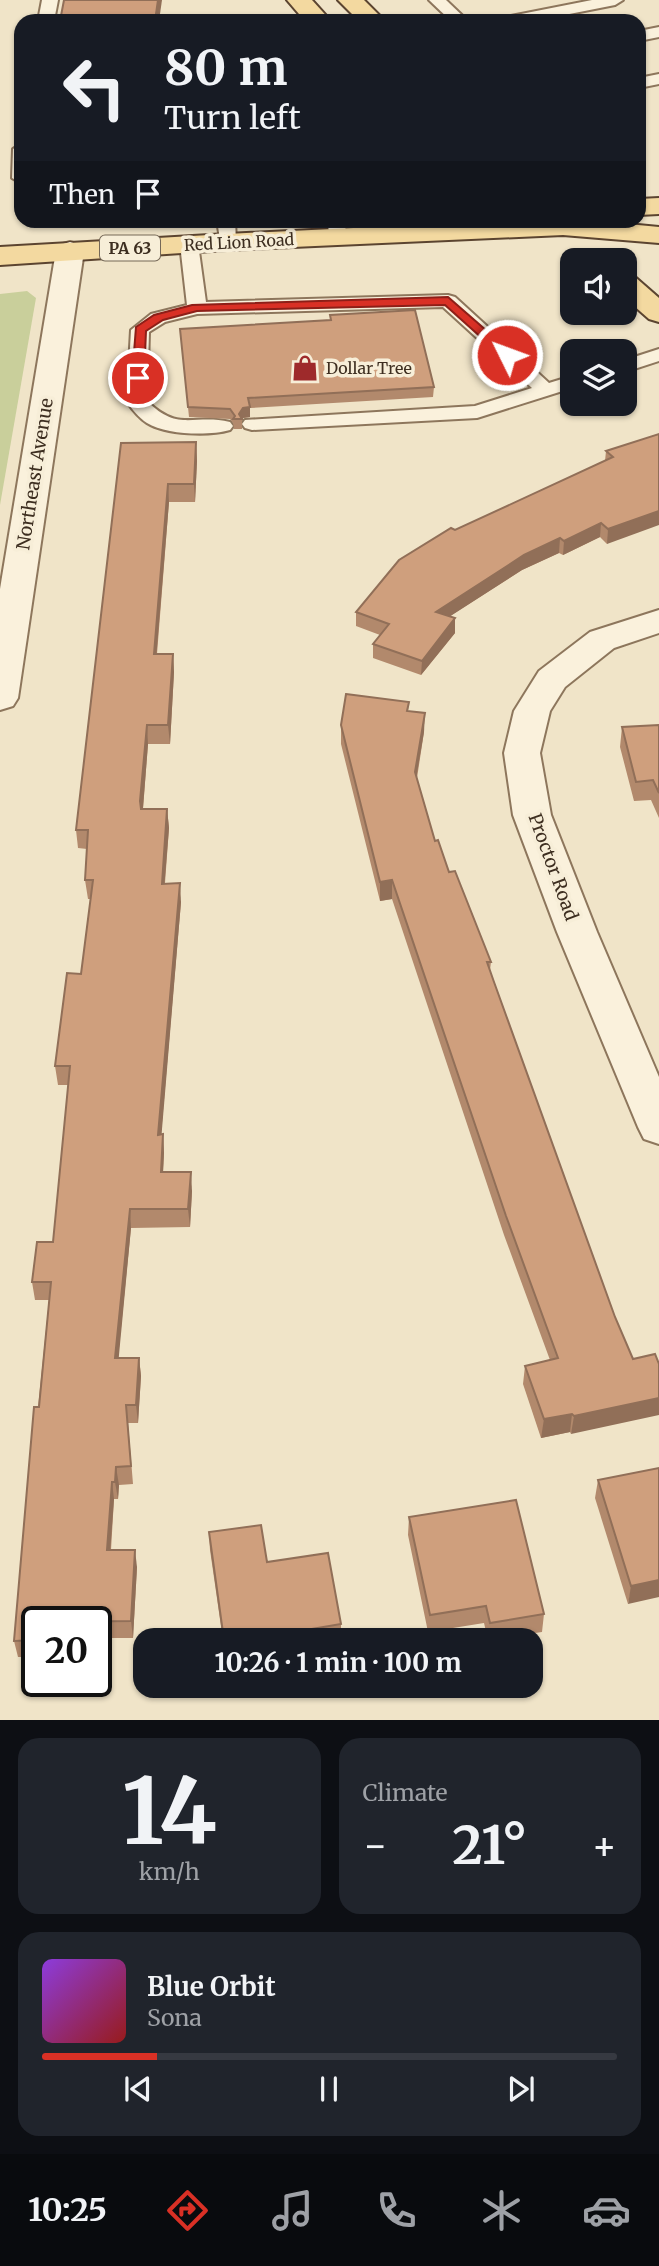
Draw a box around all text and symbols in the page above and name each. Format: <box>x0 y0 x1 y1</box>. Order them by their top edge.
text: 80 m <box>164 37 287 98</box>
icon: left <box>49 42 140 133</box>
text: Turn left <box>164 98 301 138</box>
icon: arrive <box>129 175 167 213</box>
text: Then <box>49 178 115 211</box>
street label: Red Lion Road <box>183 229 295 255</box>
road number: PA 63 <box>100 236 160 260</box>
map controls <box>560 248 637 416</box>
button: sound <box>560 248 637 325</box>
position arrow <box>470 318 544 392</box>
button: layers <box>560 339 637 416</box>
pin <box>108 348 168 408</box>
shop icon: Dollar Tree <box>290 353 320 383</box>
place label: Dollar Tree <box>326 358 412 378</box>
icon: arrive <box>119 359 157 397</box>
street label: Northeast Avenue <box>11 396 58 552</box>
street label: Proctor Road <box>523 810 584 924</box>
speed limit sign: 20 <box>21 1606 112 1697</box>
text: 10:26 · 1 min · 100 m <box>214 1646 462 1679</box>
text: 14 <box>122 1754 217 1869</box>
text: Climate <box>363 1778 448 1807</box>
text: 21° <box>452 1813 527 1878</box>
text: − <box>363 1822 388 1869</box>
text: + <box>592 1822 617 1869</box>
text: km/h <box>139 1857 200 1886</box>
text: Blue Orbit <box>147 1970 276 2003</box>
text: Sona <box>147 2003 202 2032</box>
icon: previous <box>119 2070 157 2108</box>
icon: pause <box>310 2070 348 2108</box>
icon: next <box>502 2070 540 2108</box>
icon: directions <box>163 2186 212 2235</box>
icon: music <box>268 2186 317 2235</box>
icon: phone <box>372 2186 421 2235</box>
icon: climate <box>477 2186 526 2235</box>
icon: car <box>582 2186 631 2235</box>
text: 10:25 <box>28 2190 107 2230</box>

